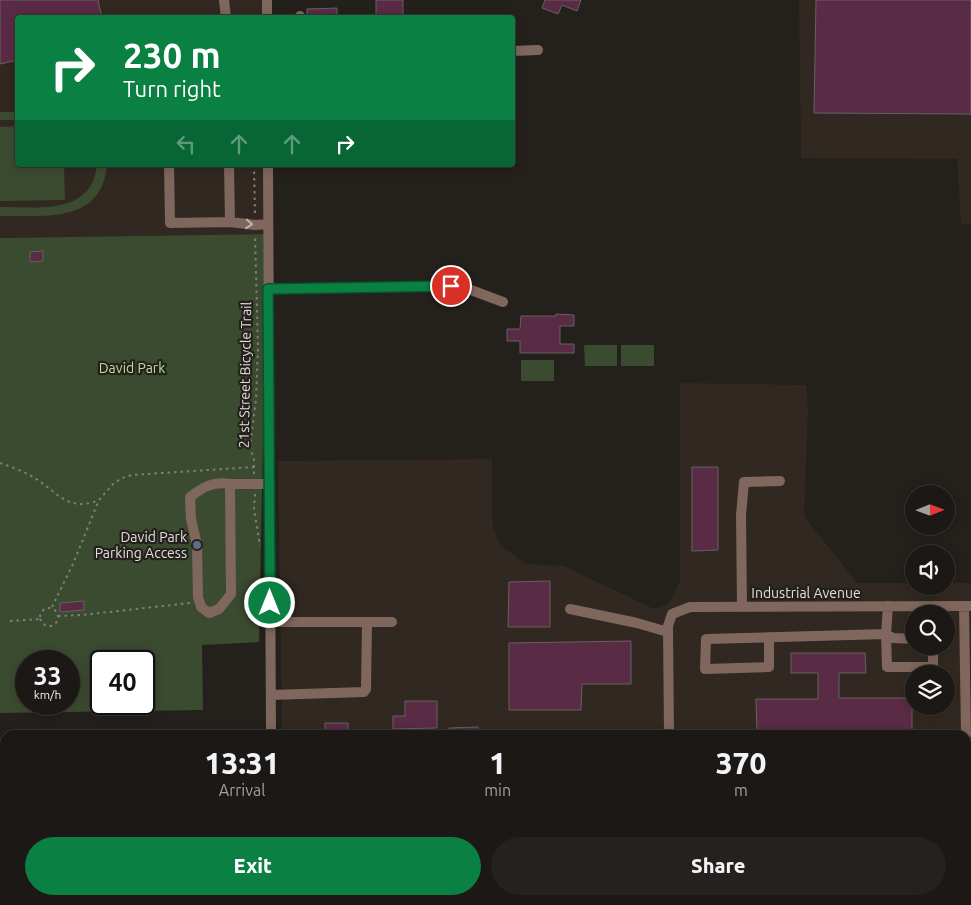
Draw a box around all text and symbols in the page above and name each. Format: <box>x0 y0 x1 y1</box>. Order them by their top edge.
icon: right <box>40 35 105 100</box>
text: 230 m <box>123 35 221 75</box>
text: Turn right <box>123 76 221 101</box>
icon: left <box>172 130 200 158</box>
icon: ahead <box>225 130 253 158</box>
icon: ahead <box>278 130 306 158</box>
icon: right <box>331 130 359 158</box>
one-way arrow <box>245 218 253 229</box>
pin <box>430 265 472 307</box>
icon: arrive <box>437 272 465 300</box>
street label: 21st Street Bicycle Trail <box>236 301 254 448</box>
park label: David Park <box>99 360 165 376</box>
north arrow <box>905 485 955 535</box>
map controls <box>905 485 955 715</box>
place label: David Park Parking Access <box>95 529 187 561</box>
marker: David Park Parking Access <box>191 539 203 551</box>
button: sound <box>905 545 955 595</box>
position arrow <box>243 576 295 628</box>
street label: Industrial Avenue <box>751 585 861 601</box>
button: search <box>905 605 955 655</box>
speed limit sign: 40 <box>90 650 155 715</box>
text: 33 <box>33 662 62 690</box>
button: layers <box>905 665 955 715</box>
text: km/h <box>34 688 61 701</box>
text: 13:31 <box>205 746 280 780</box>
text: 1 <box>489 746 506 780</box>
text: 370 <box>716 746 766 780</box>
text: Arrival <box>219 781 265 799</box>
text: min <box>484 781 511 799</box>
text: m <box>734 781 748 799</box>
button: Exit <box>25 837 481 895</box>
button: Share <box>491 837 946 895</box>

